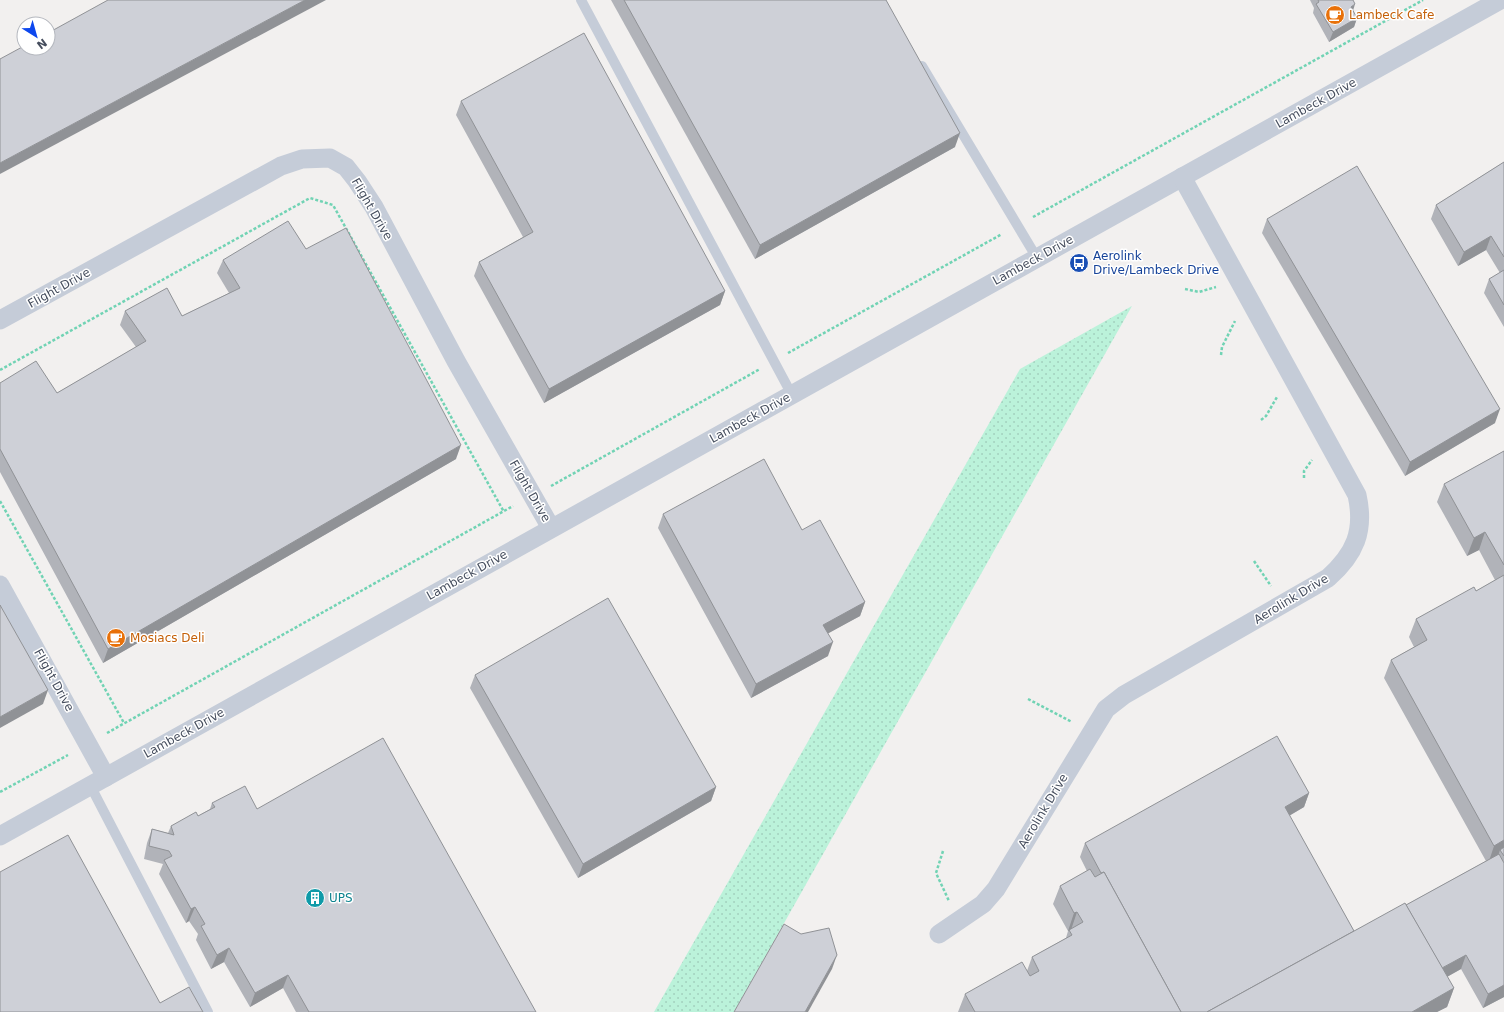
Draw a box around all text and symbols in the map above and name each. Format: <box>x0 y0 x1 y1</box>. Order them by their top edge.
cafe icon: Lambeck Cafe <box>1324 4 1346 26</box>
place label: Lambeck Cafe <box>1349 8 1434 22</box>
north arrow <box>16 16 56 56</box>
text: N <box>34 36 49 52</box>
street label: Lambeck Drive <box>1273 75 1359 131</box>
street label: Flight Drive <box>349 175 395 243</box>
street label: Lambeck Drive <box>990 232 1076 288</box>
place label: Aerolink Drive/Lambeck Drive <box>1093 249 1219 277</box>
bus stop icon: Aerolink Drive/Lambeck Drive <box>1068 252 1090 274</box>
street label: Flight Drive <box>25 265 93 311</box>
street label: Lambeck Drive <box>707 390 793 446</box>
street label: Flight Drive <box>507 457 553 525</box>
street label: Lambeck Drive <box>424 547 510 603</box>
street label: Aerolink Drive <box>1251 571 1331 627</box>
cafe icon: Mosiacs Deli <box>105 627 127 649</box>
place label: Mosiacs Deli <box>130 631 205 645</box>
street label: Flight Drive <box>31 646 77 714</box>
street label: Lambeck Drive <box>141 705 227 761</box>
street label: Aerolink Drive <box>1015 771 1071 851</box>
building icon: UPS <box>304 887 326 909</box>
place label: UPS <box>329 891 353 905</box>

